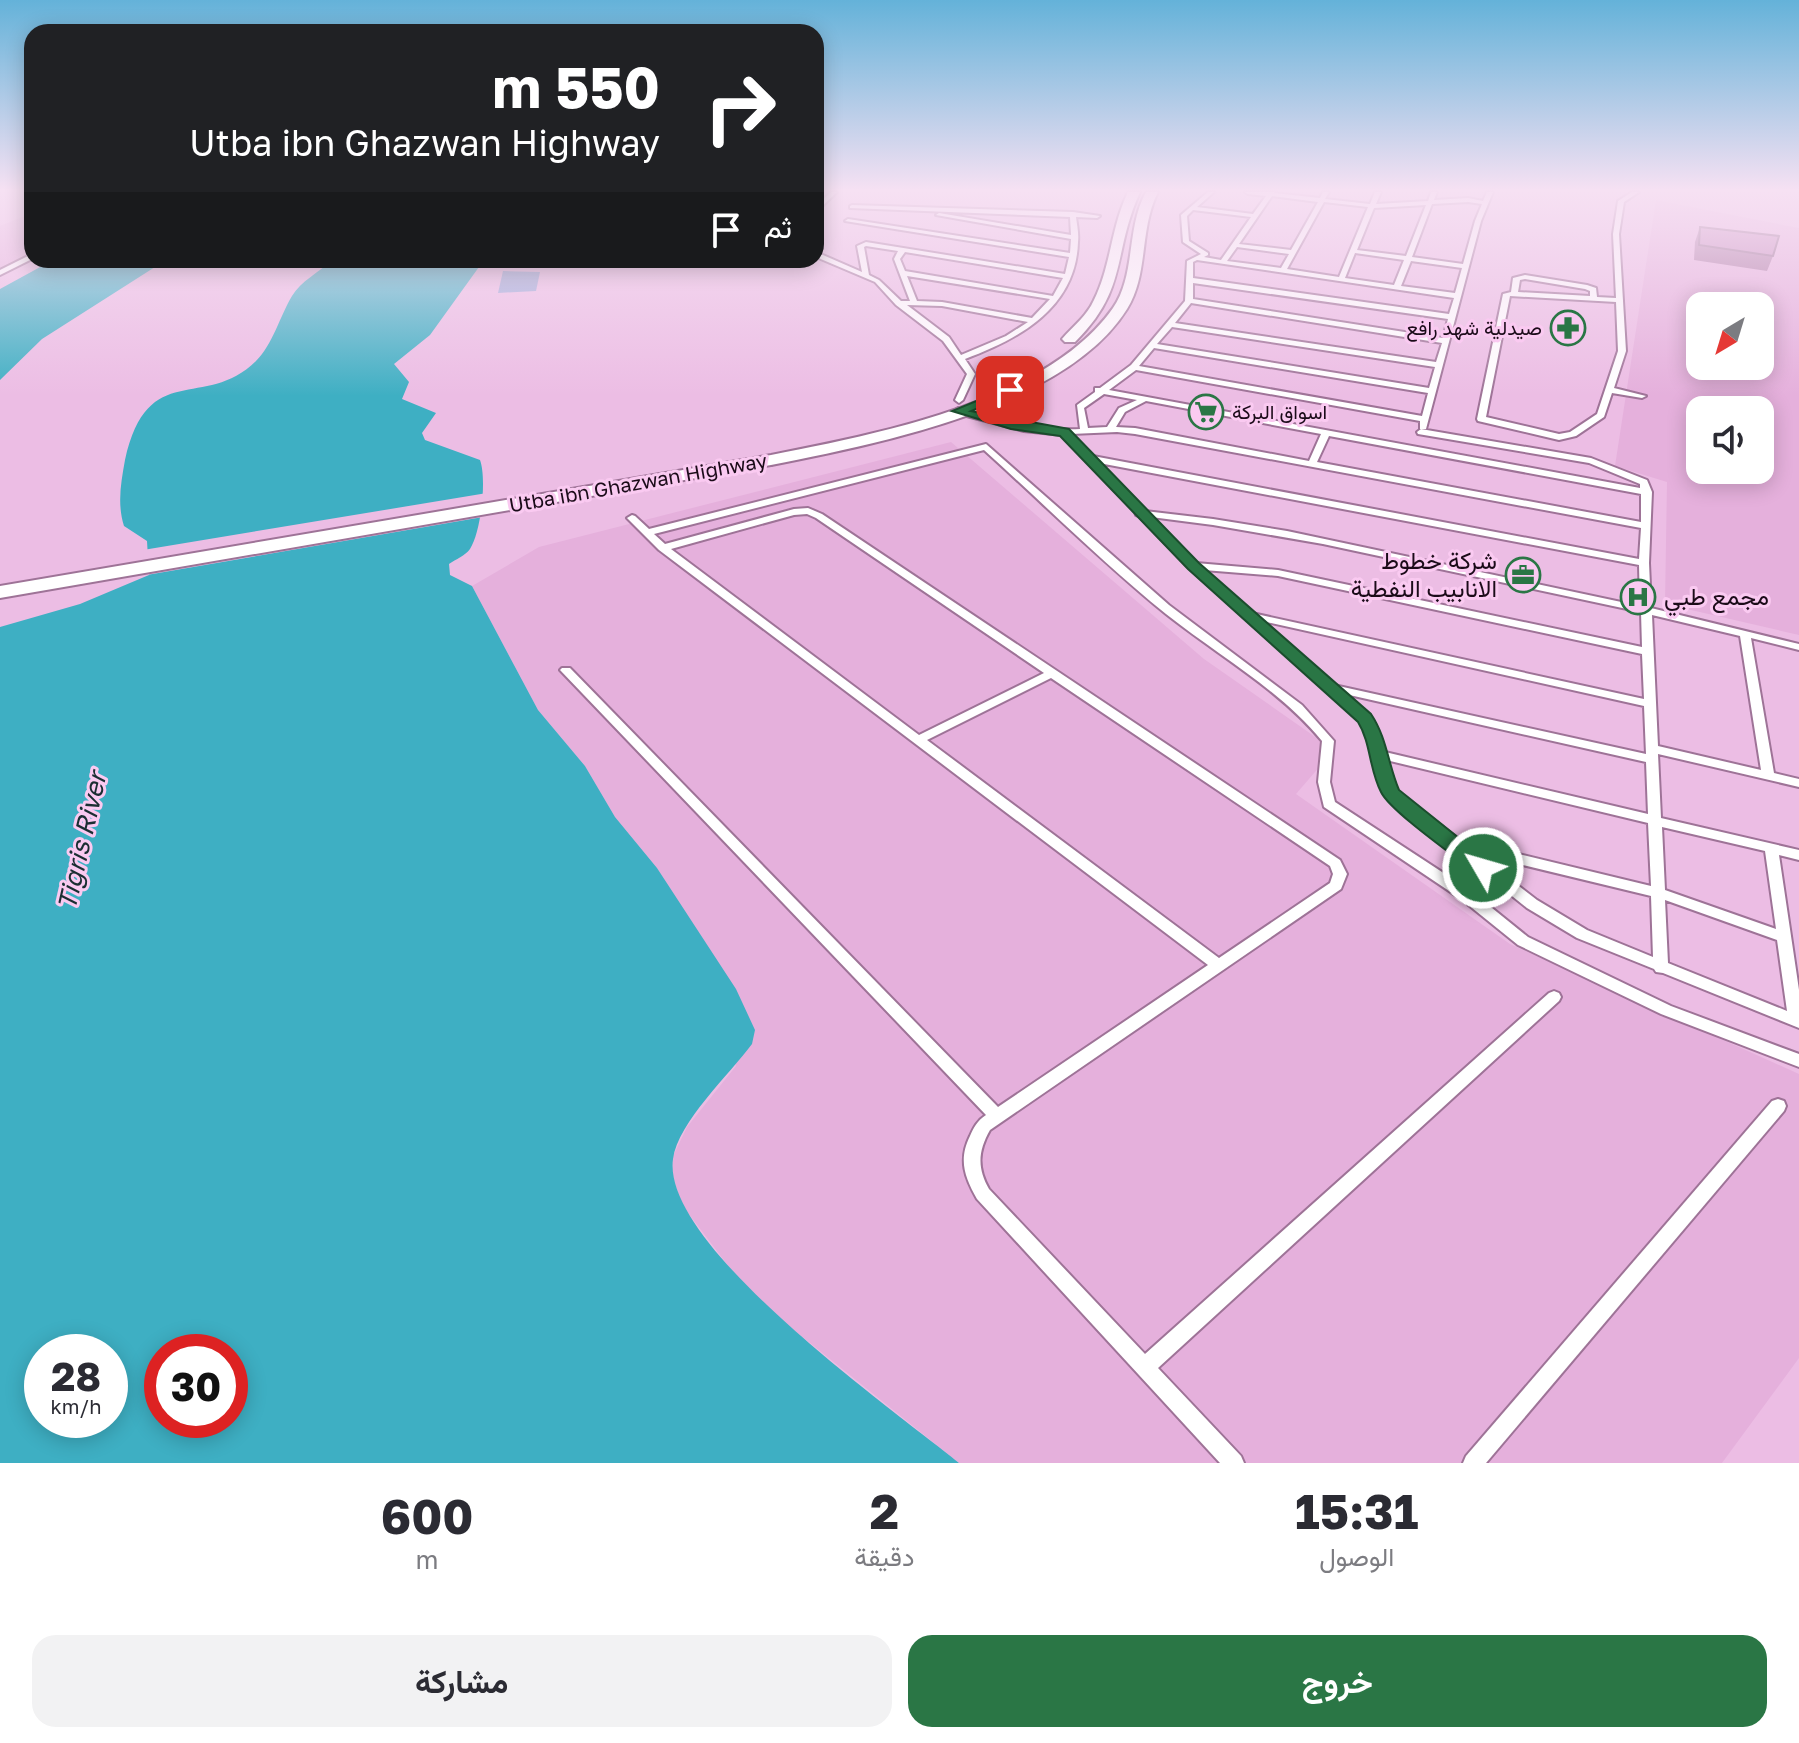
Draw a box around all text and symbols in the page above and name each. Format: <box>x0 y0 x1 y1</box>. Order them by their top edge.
text: 550 m <box>492 53 660 120</box>
icon: right <box>688 56 792 160</box>
text: Utba ibn Ghazwan Highway <box>189 121 660 164</box>
icon: arrive <box>704 208 748 252</box>
text: ثم <box>764 209 792 245</box>
north arrow <box>1686 292 1774 380</box>
map controls <box>1686 292 1774 484</box>
pharmacy icon: صيدلية شهد رافع <box>1549 309 1587 347</box>
place label: صيدلية شهد رافع <box>1406 315 1542 342</box>
pin <box>976 356 1044 424</box>
icon: arrive <box>988 368 1032 412</box>
supermarket icon: اسواق البركة <box>1187 393 1225 431</box>
button: sound <box>1686 396 1774 484</box>
place label: اسواق البركة <box>1232 399 1327 425</box>
street label: Utba ibn Ghazwan Highway <box>507 447 769 517</box>
place label: شركة خطوط الانابيب النفطية <box>1351 545 1497 603</box>
office icon: شركة خطوط الانابيب النفطية <box>1504 556 1542 594</box>
hospital icon: مجمع طبي <box>1619 578 1657 616</box>
place label: مجمع طبي <box>1664 581 1769 616</box>
water label: Tigris River <box>51 765 113 913</box>
position arrow <box>1441 826 1525 910</box>
speed limit sign: 30 <box>144 1334 248 1438</box>
text: 28 <box>51 1352 101 1400</box>
text: km/h <box>51 1394 101 1418</box>
text: 2 <box>870 1482 899 1540</box>
text: 15:31 <box>1295 1482 1418 1540</box>
text: 600 <box>381 1487 474 1545</box>
text: دقيقة <box>854 1541 914 1572</box>
text: الوصول <box>1319 1541 1394 1572</box>
text: m <box>416 1544 439 1575</box>
button: مشاركة <box>32 1635 892 1727</box>
button: خروج <box>908 1635 1767 1727</box>

